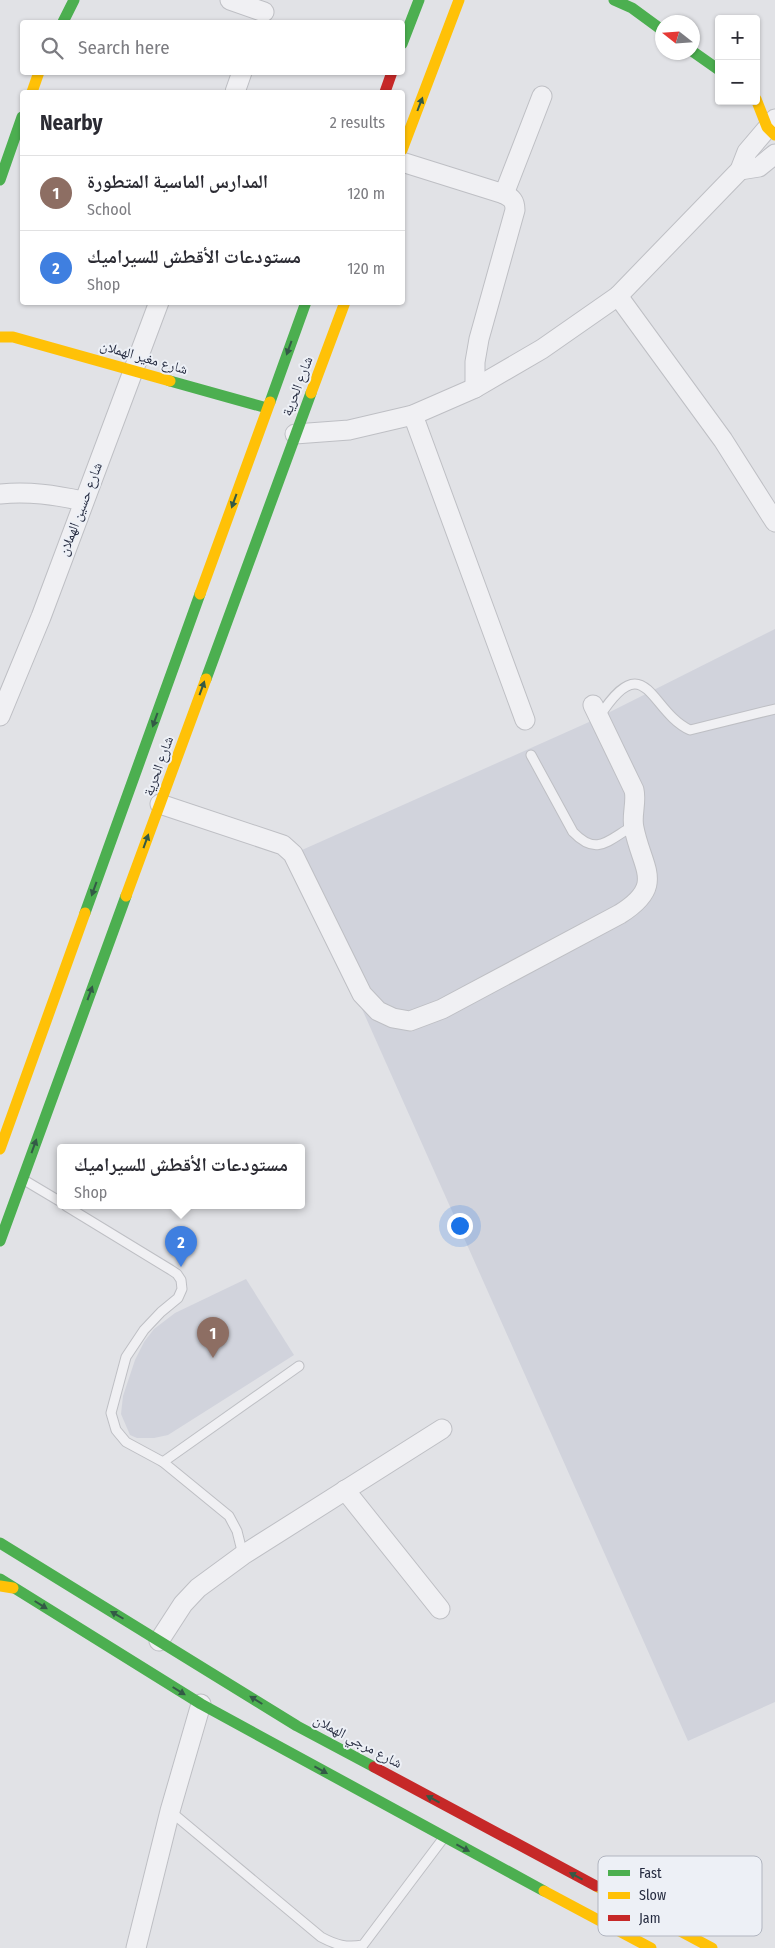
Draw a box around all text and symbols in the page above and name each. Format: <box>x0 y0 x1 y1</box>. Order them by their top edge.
north arrow <box>655 15 700 60</box>
map controls <box>715 15 760 105</box>
button: + <box>715 15 760 60</box>
search box <box>20 20 405 75</box>
icon: search <box>38 34 66 62</box>
text: Search here <box>78 36 170 59</box>
button: − <box>715 60 760 105</box>
one-way arrow <box>417 97 424 112</box>
text: Nearby <box>40 110 102 136</box>
text: 2 results <box>330 113 385 132</box>
text: المدارس الماسية المتطورة <box>87 170 268 193</box>
text: 1 <box>53 184 59 203</box>
text: 120 m <box>347 184 385 203</box>
text: School <box>87 200 131 219</box>
text: مستودعات الأقطش للسيراميك <box>87 245 301 268</box>
text: 2 <box>52 259 60 278</box>
text: 120 m <box>347 259 385 278</box>
text: Shop <box>87 275 120 294</box>
street label: شارع مغير الهملان <box>98 337 190 379</box>
one-way arrow <box>285 341 293 356</box>
street label: شارع الحرية <box>278 354 318 419</box>
street label: شارع حسين الهملان <box>55 460 107 559</box>
one-way arrow <box>230 494 238 509</box>
one-way arrow <box>198 680 206 695</box>
one-way arrow <box>151 712 158 727</box>
street label: شارع الحرية <box>140 734 178 799</box>
one-way arrow <box>143 834 151 848</box>
one-way arrow <box>90 882 98 897</box>
one-way arrow <box>86 985 94 1000</box>
one-way arrow <box>31 1138 38 1153</box>
popup <box>57 1144 305 1209</box>
text: مستودعات الأقطش للسيراميك <box>74 1153 288 1176</box>
text: Shop <box>74 1183 107 1202</box>
your location <box>447 1213 473 1239</box>
pin: 2 <box>165 1226 197 1267</box>
pin: 1 <box>197 1317 229 1358</box>
one-way arrow <box>34 1601 47 1610</box>
one-way arrow <box>111 1610 124 1619</box>
one-way arrow <box>172 1686 186 1695</box>
one-way arrow <box>249 1696 262 1705</box>
street label: شارع مرجي الهملان <box>309 1711 405 1774</box>
one-way arrow <box>313 1766 328 1774</box>
one-way arrow <box>425 1795 440 1803</box>
one-way arrow <box>456 1844 471 1852</box>
legend <box>598 1856 762 1936</box>
text: Fast <box>639 1865 662 1882</box>
one-way arrow <box>569 1871 583 1880</box>
text: Slow <box>639 1887 666 1904</box>
text: Jam <box>639 1910 660 1927</box>

